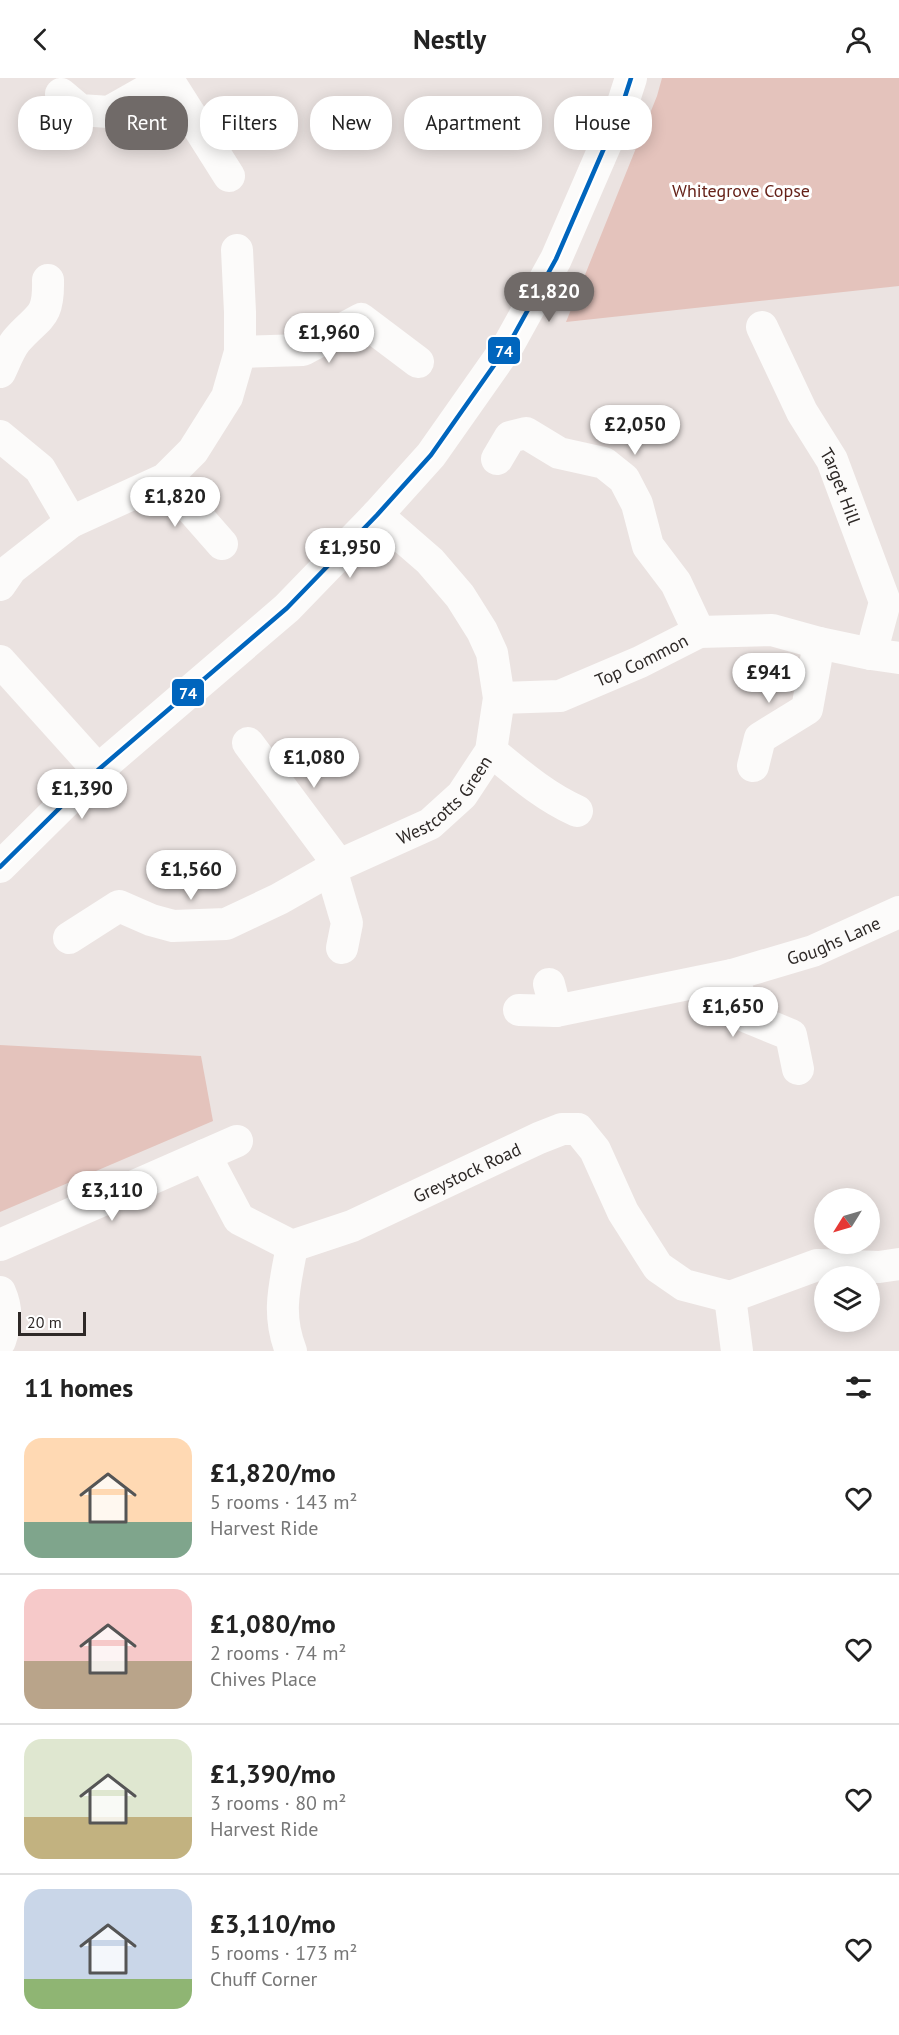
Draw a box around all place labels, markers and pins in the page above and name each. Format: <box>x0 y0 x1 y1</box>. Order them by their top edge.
pin: £1,820 <box>500 272 598 323</box>
pin: £1,960 <box>280 313 378 364</box>
pin: £2,050 <box>586 405 684 456</box>
pin: £1,820 <box>126 477 224 528</box>
pin: £1,950 <box>301 528 399 579</box>
pin: £941 <box>733 653 805 704</box>
pin: £1,080 <box>265 738 363 789</box>
pin: £1,390 <box>33 769 131 820</box>
pin: £1,560 <box>142 850 240 901</box>
pin: £1,650 <box>684 987 782 1038</box>
pin: £3,110 <box>63 1171 161 1222</box>

